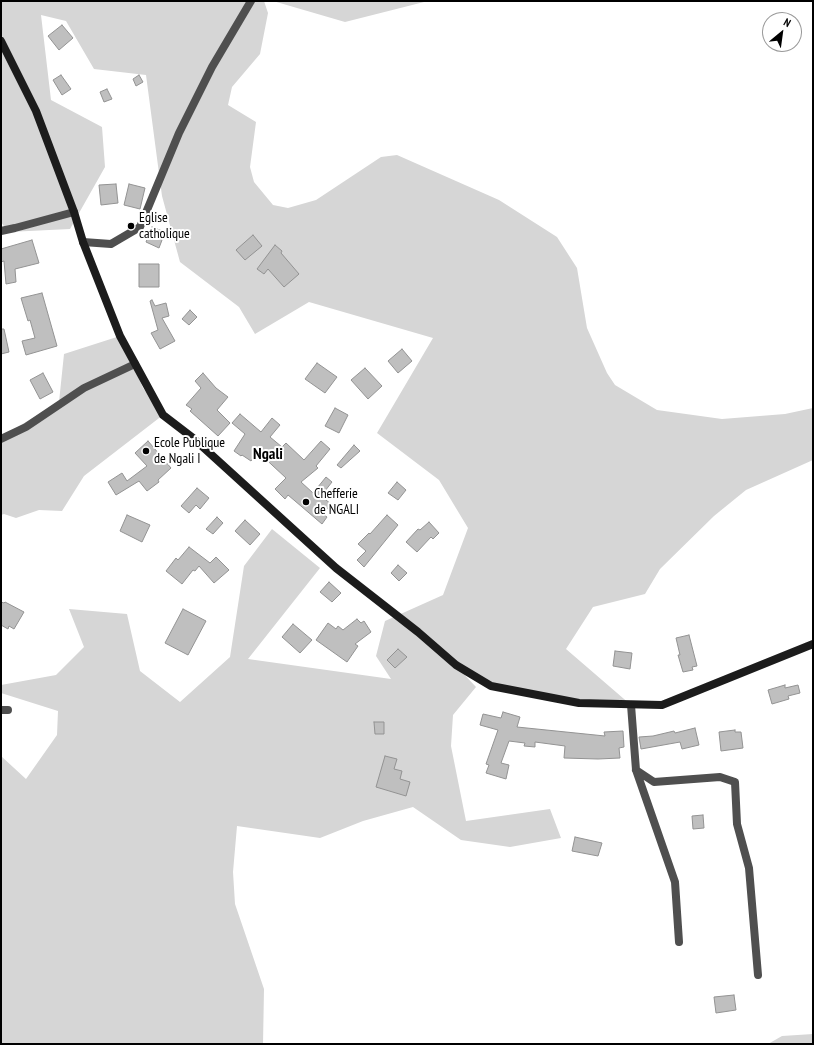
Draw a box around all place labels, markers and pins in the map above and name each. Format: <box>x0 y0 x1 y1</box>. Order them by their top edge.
place label: Eglise catholique <box>139 210 190 242</box>
marker: Eglise catholique <box>126 221 136 231</box>
place label: Ecole Publique de Ngali I <box>154 435 225 468</box>
marker: Ecole Publique de Ngali I <box>141 446 151 456</box>
place label: Chefferie de NGALI <box>314 486 359 518</box>
marker: Chefferie de NGALI <box>301 497 311 507</box>

